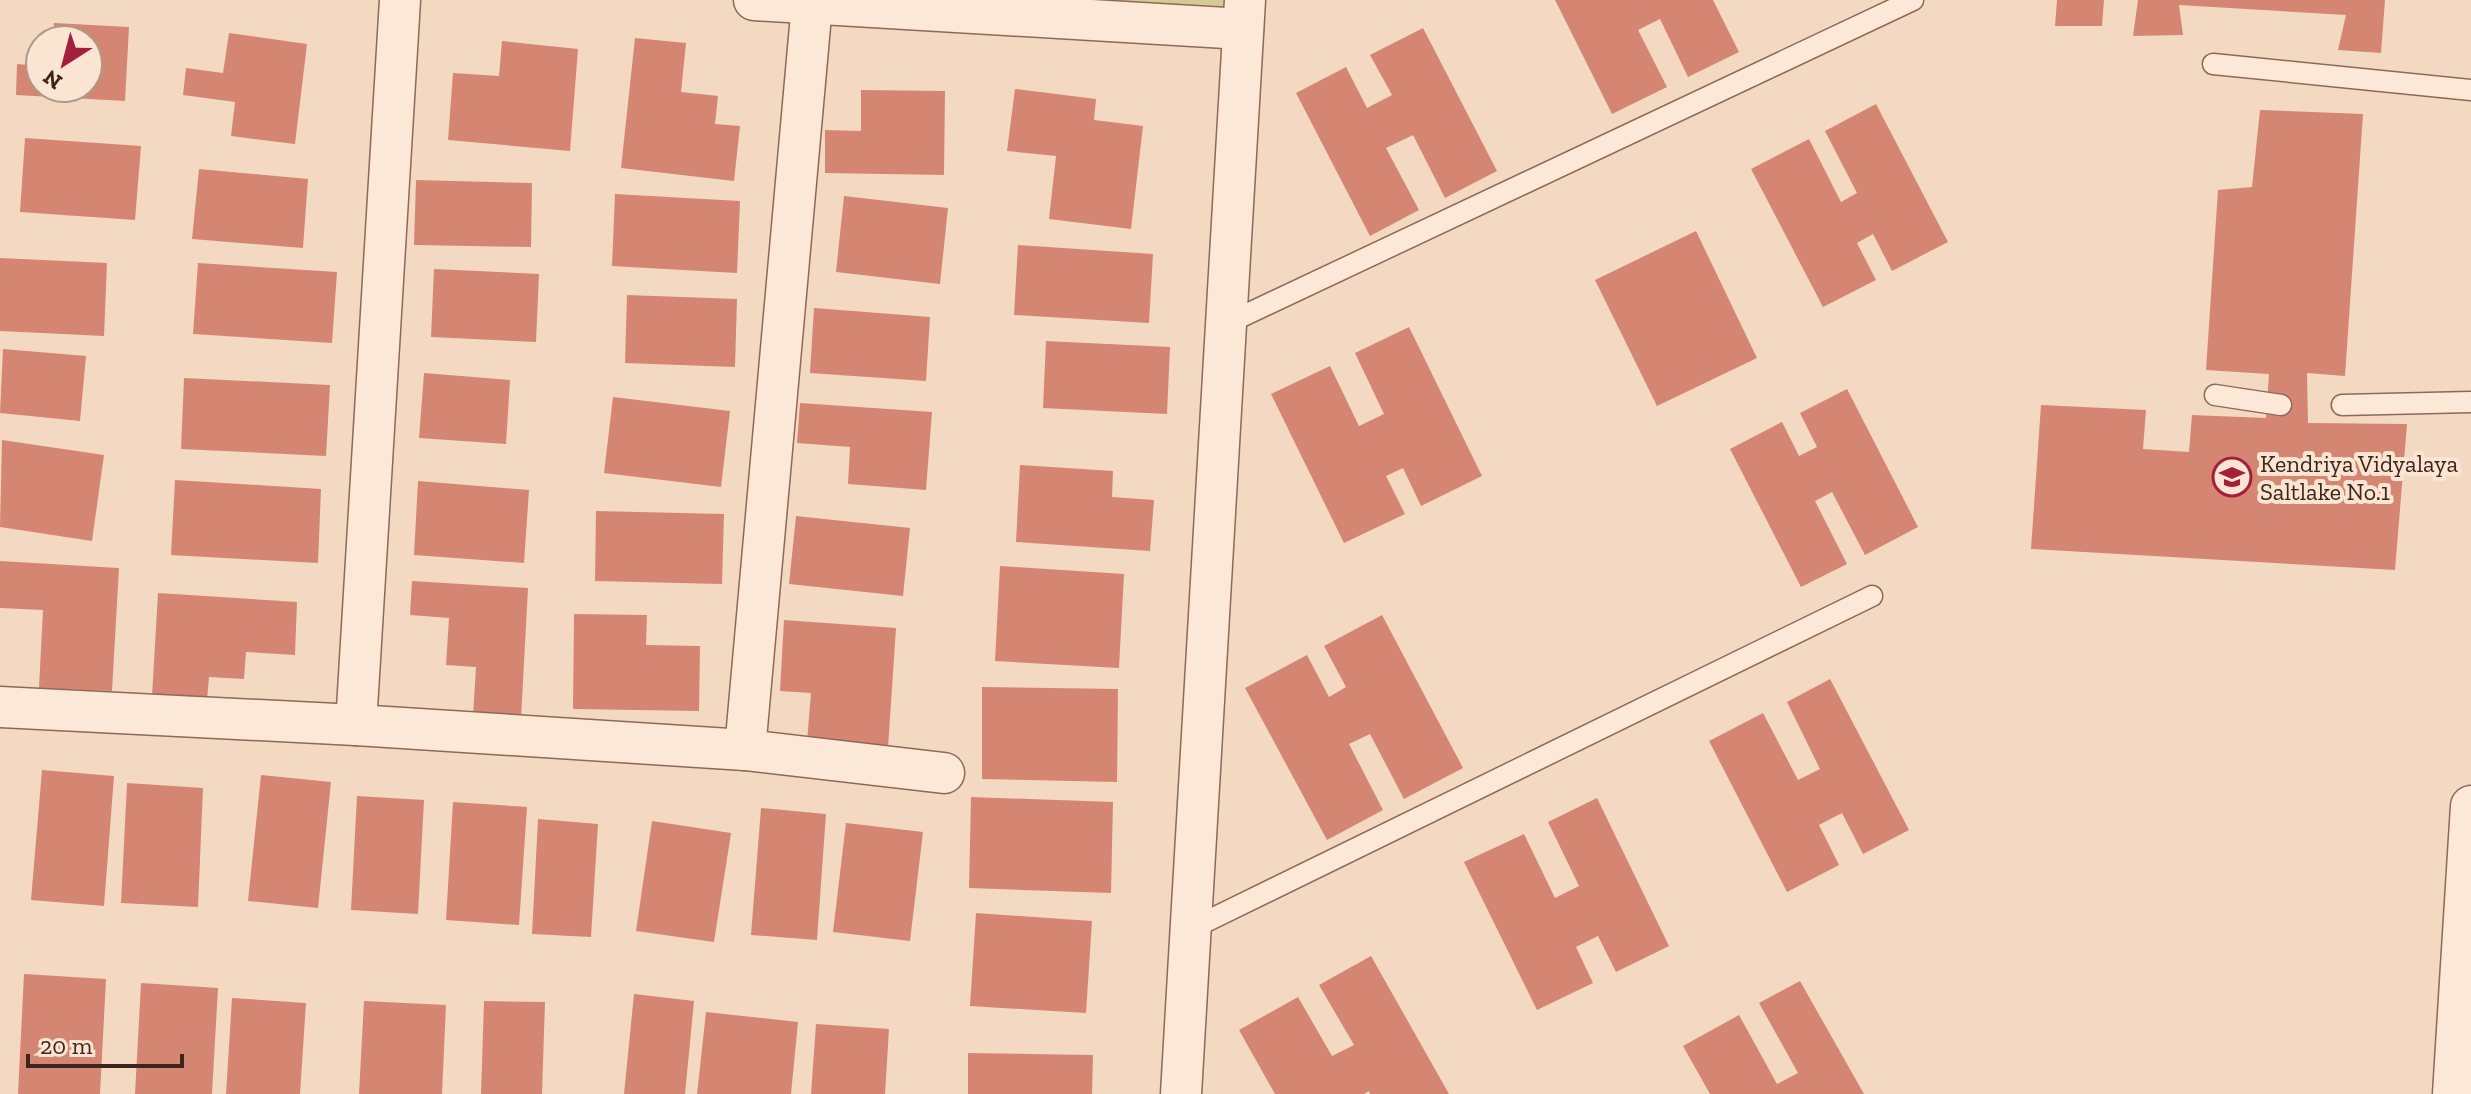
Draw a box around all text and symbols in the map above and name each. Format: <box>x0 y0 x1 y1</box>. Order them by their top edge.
north arrow <box>24 24 104 104</box>
text: N <box>38 64 67 96</box>
place label: Kendriya Vidyalaya Saltlake No.1 <box>2260 449 2458 506</box>
school or university icon: Kendriya Vidyalaya Saltlake No.1 <box>2211 456 2253 498</box>
scale bar <box>28 1018 182 1068</box>
text: 20 m <box>40 1031 93 1060</box>

